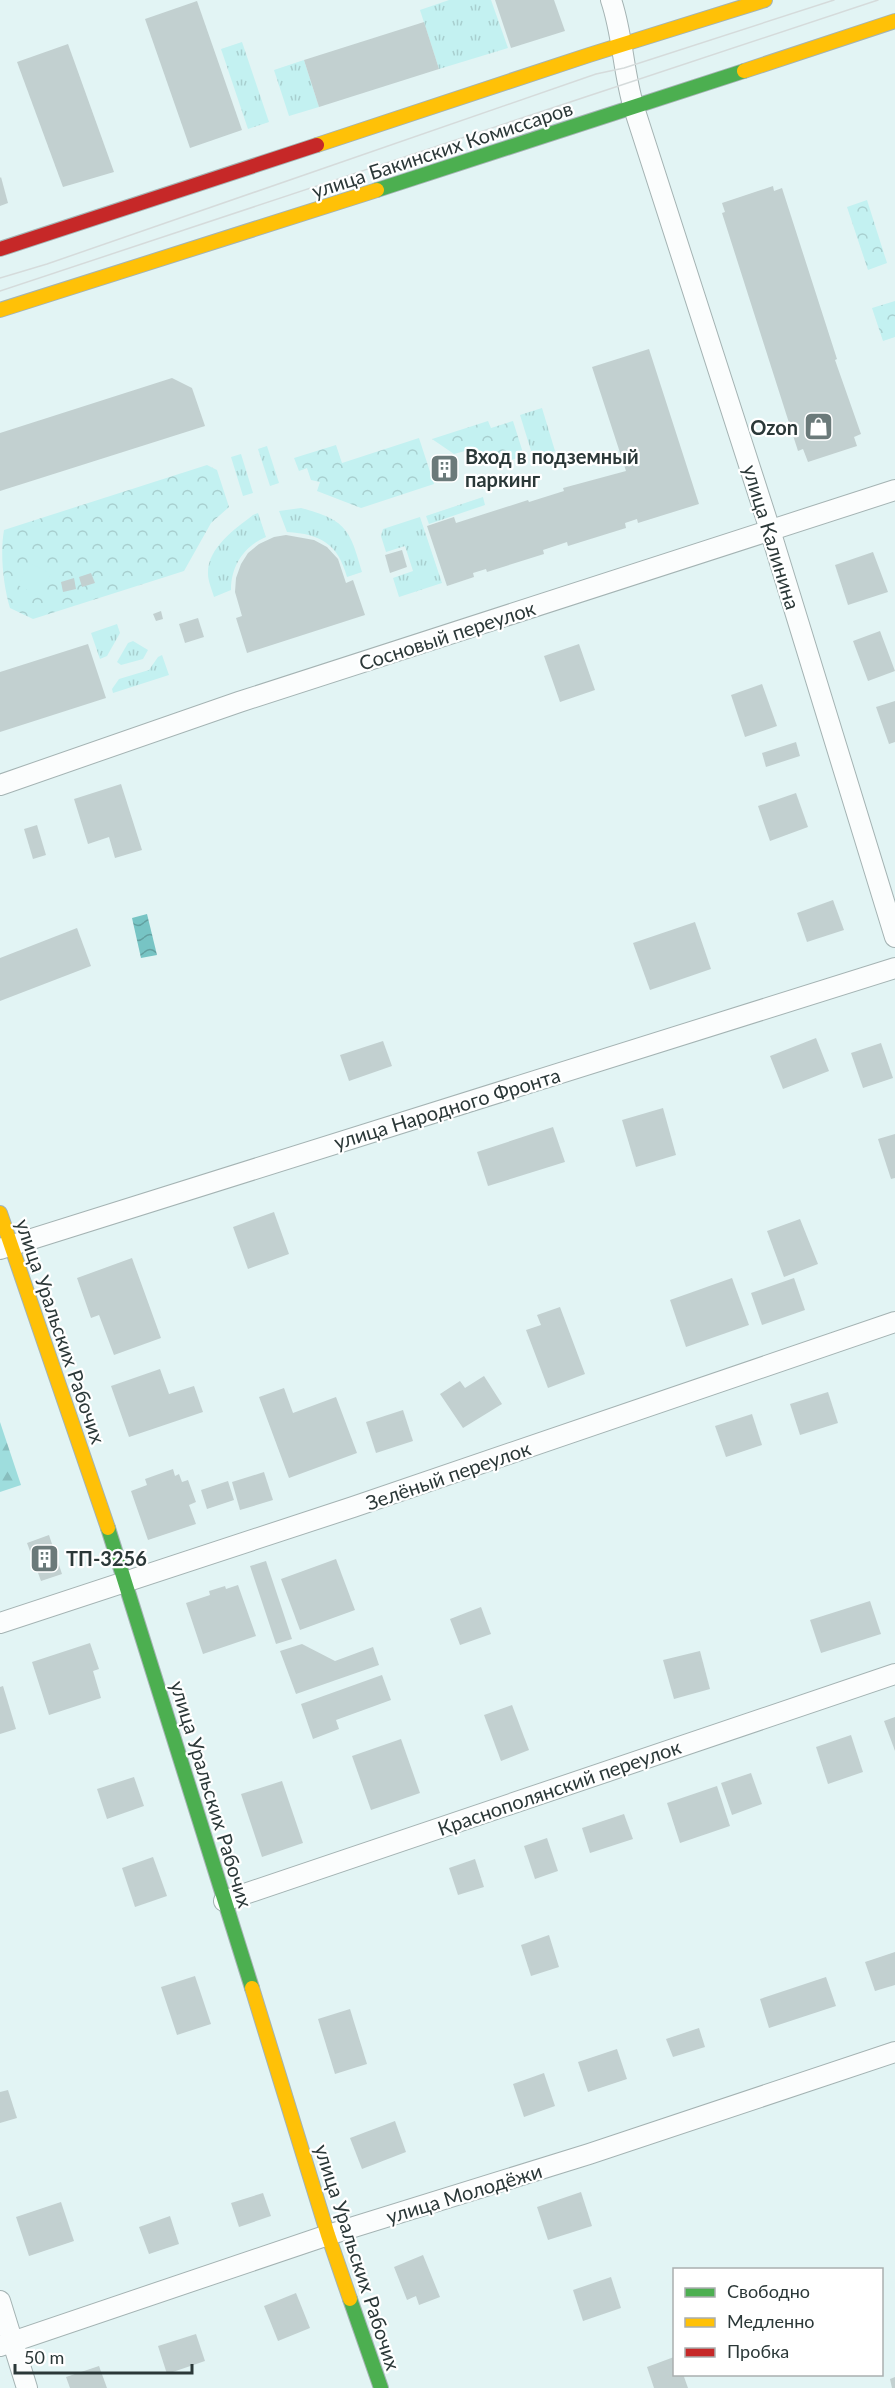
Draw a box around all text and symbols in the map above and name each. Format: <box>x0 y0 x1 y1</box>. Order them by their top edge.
street label: улица Бакинских Комиссаров <box>309 95 575 203</box>
shop icon: Ozon <box>803 411 835 443</box>
place label: Ozon <box>750 415 798 439</box>
place label: Вход в подземный паркинг <box>465 444 639 491</box>
building icon: Вход в подземный паркинг <box>428 452 460 484</box>
street label: улица Калинина <box>739 462 805 612</box>
street label: Сосновый переулок <box>356 595 539 675</box>
street label: улица Народного Фронта <box>331 1062 563 1154</box>
street label: улица Уральских Рабочих <box>11 1215 111 1447</box>
street label: Зелёный переулок <box>362 1435 534 1514</box>
building icon: ТП-3256 <box>29 1542 61 1574</box>
place label: ТП-3256 <box>66 1546 147 1570</box>
street label: улица Уральских Рабочих <box>166 1678 258 1911</box>
street label: Краснополянский переулок <box>434 1734 684 1840</box>
street label: улица Уральских Рабочих <box>310 2141 406 2373</box>
street label: улица Молодёжи <box>383 2158 545 2228</box>
legend <box>673 2268 883 2376</box>
text: Свободно <box>727 2280 810 2302</box>
text: Медленно <box>727 2310 815 2332</box>
scale bar <box>15 2337 192 2375</box>
text: Пробка <box>727 2340 789 2362</box>
text: 50 m <box>24 2346 64 2368</box>

